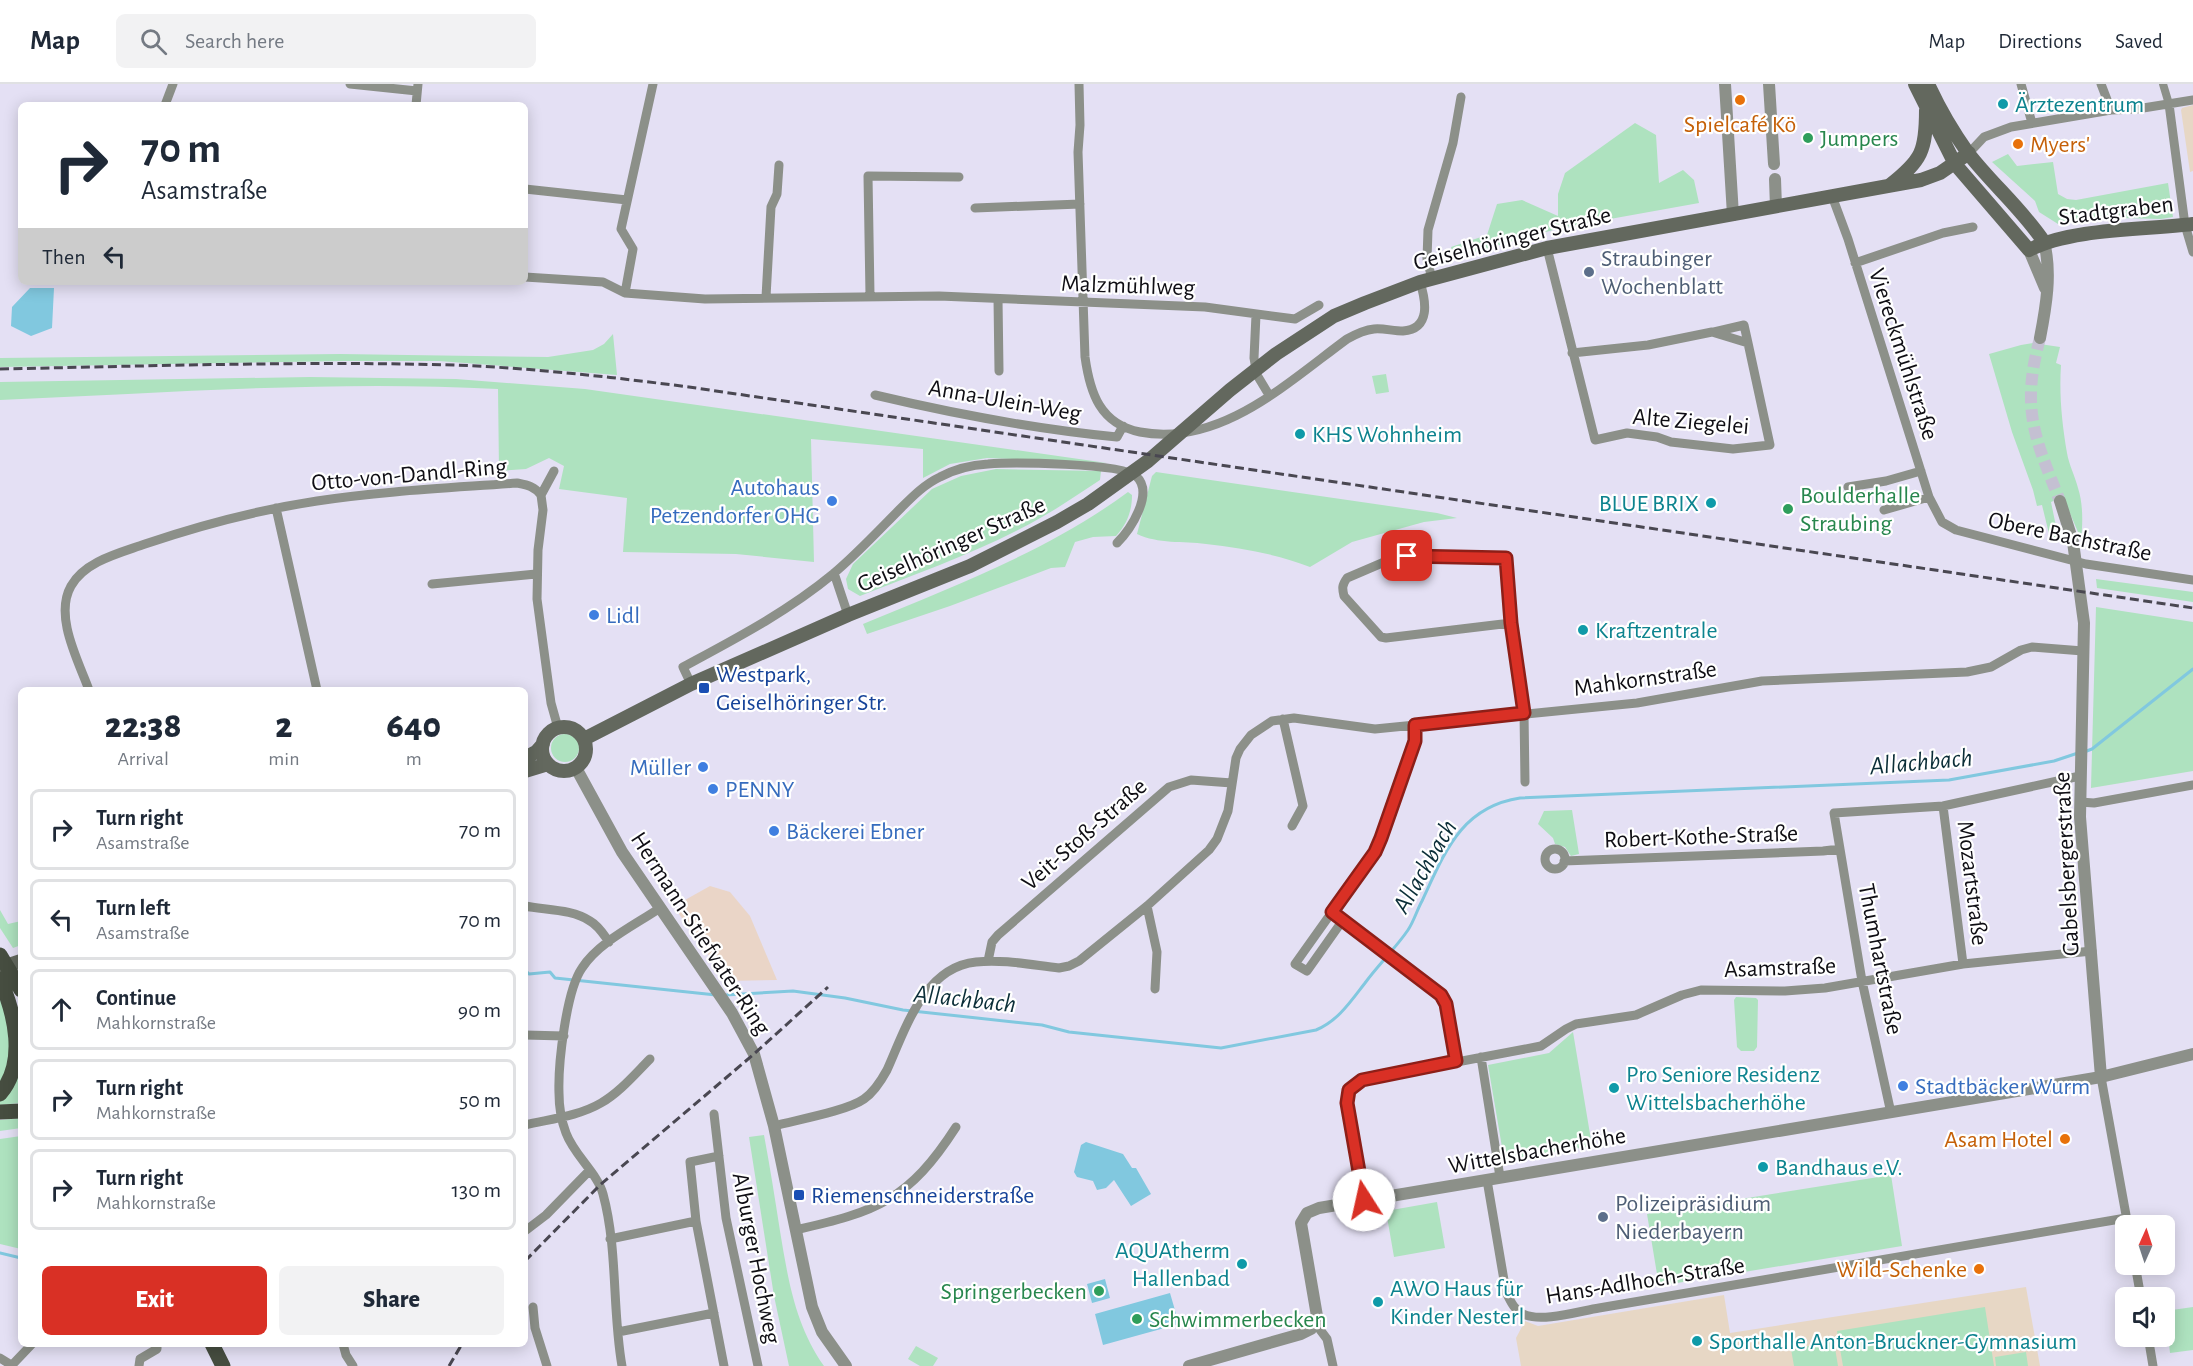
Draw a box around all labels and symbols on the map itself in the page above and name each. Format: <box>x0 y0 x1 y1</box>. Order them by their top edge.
place label: Ärztezentrum <box>2015 92 2144 117</box>
marker: Spielcafé Kö <box>1733 93 1747 107</box>
marker: Ärztezentrum <box>1996 97 2010 111</box>
place label: Spielcafé Kö <box>1684 113 1796 137</box>
place label: Jumpers <box>1820 127 1898 151</box>
marker: Jumpers <box>1801 131 1815 145</box>
place label: Myers' <box>2030 133 2090 157</box>
marker: Myers' <box>2011 137 2025 151</box>
street label: Stadtgraben <box>2057 192 2175 230</box>
street label: Geiselhöringer Straße <box>1411 203 1614 275</box>
place label: Straubinger Wochenblatt <box>1601 247 1723 299</box>
marker: Straubinger Wochenblatt <box>1582 265 1596 279</box>
street label: Viereckmühlstraße <box>1864 266 1942 443</box>
street label: Malzmühlweg <box>1061 272 1196 300</box>
street label: Anna-Ulein-Weg <box>927 376 1083 426</box>
street label: Alte Ziegelei <box>1632 405 1750 439</box>
place label: KHS Wohnheim <box>1312 423 1462 447</box>
marker: KHS Wohnheim <box>1293 427 1307 441</box>
street label: Otto-von-Dandl-Ring <box>310 454 508 495</box>
place label: Autohaus Petzendorfer OHG <box>650 476 820 528</box>
place label: Boulderhalle Straubing <box>1800 484 1920 536</box>
place label: BLUE BRIX <box>1599 492 1699 516</box>
street label: Geiselhöringer Straße <box>854 493 1049 597</box>
marker: Autohaus Petzendorfer OHG <box>825 494 839 508</box>
marker: BLUE BRIX <box>1704 496 1718 510</box>
marker: Boulderhalle Straubing <box>1781 502 1795 516</box>
street label: Obere Bachstraße <box>1986 508 2154 566</box>
pin <box>1381 530 1432 581</box>
place label: Lidl <box>606 604 640 628</box>
marker: Lidl <box>587 608 601 622</box>
place label: Kraftzentrale <box>1595 619 1718 643</box>
marker: Kraftzentrale <box>1576 623 1590 637</box>
street label: Mahkornstraße <box>1572 657 1718 701</box>
place label: Westpark, Geiselhöringer Str. <box>716 663 887 715</box>
marker: Westpark, Geiselhöringer Str. <box>697 681 711 695</box>
water label: Allachbach <box>1868 745 1973 780</box>
place label: Müller <box>630 756 691 780</box>
marker: Müller <box>696 760 710 774</box>
street label: Gabelsbergerstraße <box>2050 771 2084 957</box>
street label: Veit-Stoß-Straße <box>1018 774 1152 895</box>
place label: PENNY <box>725 778 795 802</box>
marker: PENNY <box>706 782 720 796</box>
water label: Allachbach <box>1387 815 1462 918</box>
street label: Mozartstraße <box>1952 819 1992 947</box>
place label: Bäckerei Ebner <box>786 820 924 844</box>
street label: Robert-Kothe-Straße <box>1604 822 1799 852</box>
marker: Bäckerei Ebner <box>767 824 781 838</box>
street label: Hermann-Stiefvater-Ring <box>626 828 775 1039</box>
street label: Thumhartstraße <box>1854 882 1906 1037</box>
street label: Asamstraße <box>1724 954 1837 982</box>
water label: Allachbach <box>911 981 1017 1017</box>
place label: Pro Seniore Residenz Wittelsbacherhöhe <box>1626 1063 1820 1115</box>
place label: Stadtbäcker Wurm <box>1915 1075 2090 1099</box>
marker: Stadtbäcker Wurm <box>1896 1079 1910 1093</box>
marker: Pro Seniore Residenz Wittelsbacherhöhe <box>1607 1081 1621 1095</box>
street label: Wittelsbacherhöhe <box>1447 1124 1628 1178</box>
place label: Asam Hotel <box>1944 1128 2053 1152</box>
marker: Asam Hotel <box>2058 1132 2072 1146</box>
place label: Bandhaus e.V. <box>1775 1156 1903 1180</box>
marker: Bandhaus e.V. <box>1756 1160 1770 1174</box>
position arrow <box>1332 1168 1396 1232</box>
street label: Alburger Hochweg <box>728 1171 784 1346</box>
place label: Riemenschneiderstraße <box>811 1184 1034 1208</box>
marker: Riemenschneiderstraße <box>792 1188 806 1202</box>
place label: Polizeipräsidium Niederbayern <box>1615 1192 1771 1244</box>
marker: Polizeipräsidium Niederbayern <box>1596 1210 1610 1224</box>
north arrow <box>2115 1215 2175 1275</box>
place label: AQUAtherm Hallenbad <box>1115 1239 1230 1291</box>
street label: Hans-Adlhoch-Straße <box>1544 1253 1746 1309</box>
marker: AQUAtherm Hallenbad <box>1235 1257 1249 1271</box>
place label: Wild-Schenke <box>1836 1258 1967 1282</box>
marker: Wild-Schenke <box>1972 1262 1986 1276</box>
place label: AWO Haus für Kinder Nesterl <box>1390 1277 1524 1329</box>
place label: Springerbecken <box>941 1280 1087 1304</box>
marker: Springerbecken <box>1092 1284 1106 1298</box>
marker: AWO Haus für Kinder Nesterl <box>1371 1295 1385 1309</box>
place label: Schwimmerbecken <box>1149 1308 1327 1332</box>
marker: Schwimmerbecken <box>1130 1312 1144 1326</box>
place label: Sporthalle Anton-Bruckner-Gymnasium <box>1709 1330 2077 1354</box>
marker: Sporthalle Anton-Bruckner-Gymnasium <box>1690 1334 1704 1348</box>

